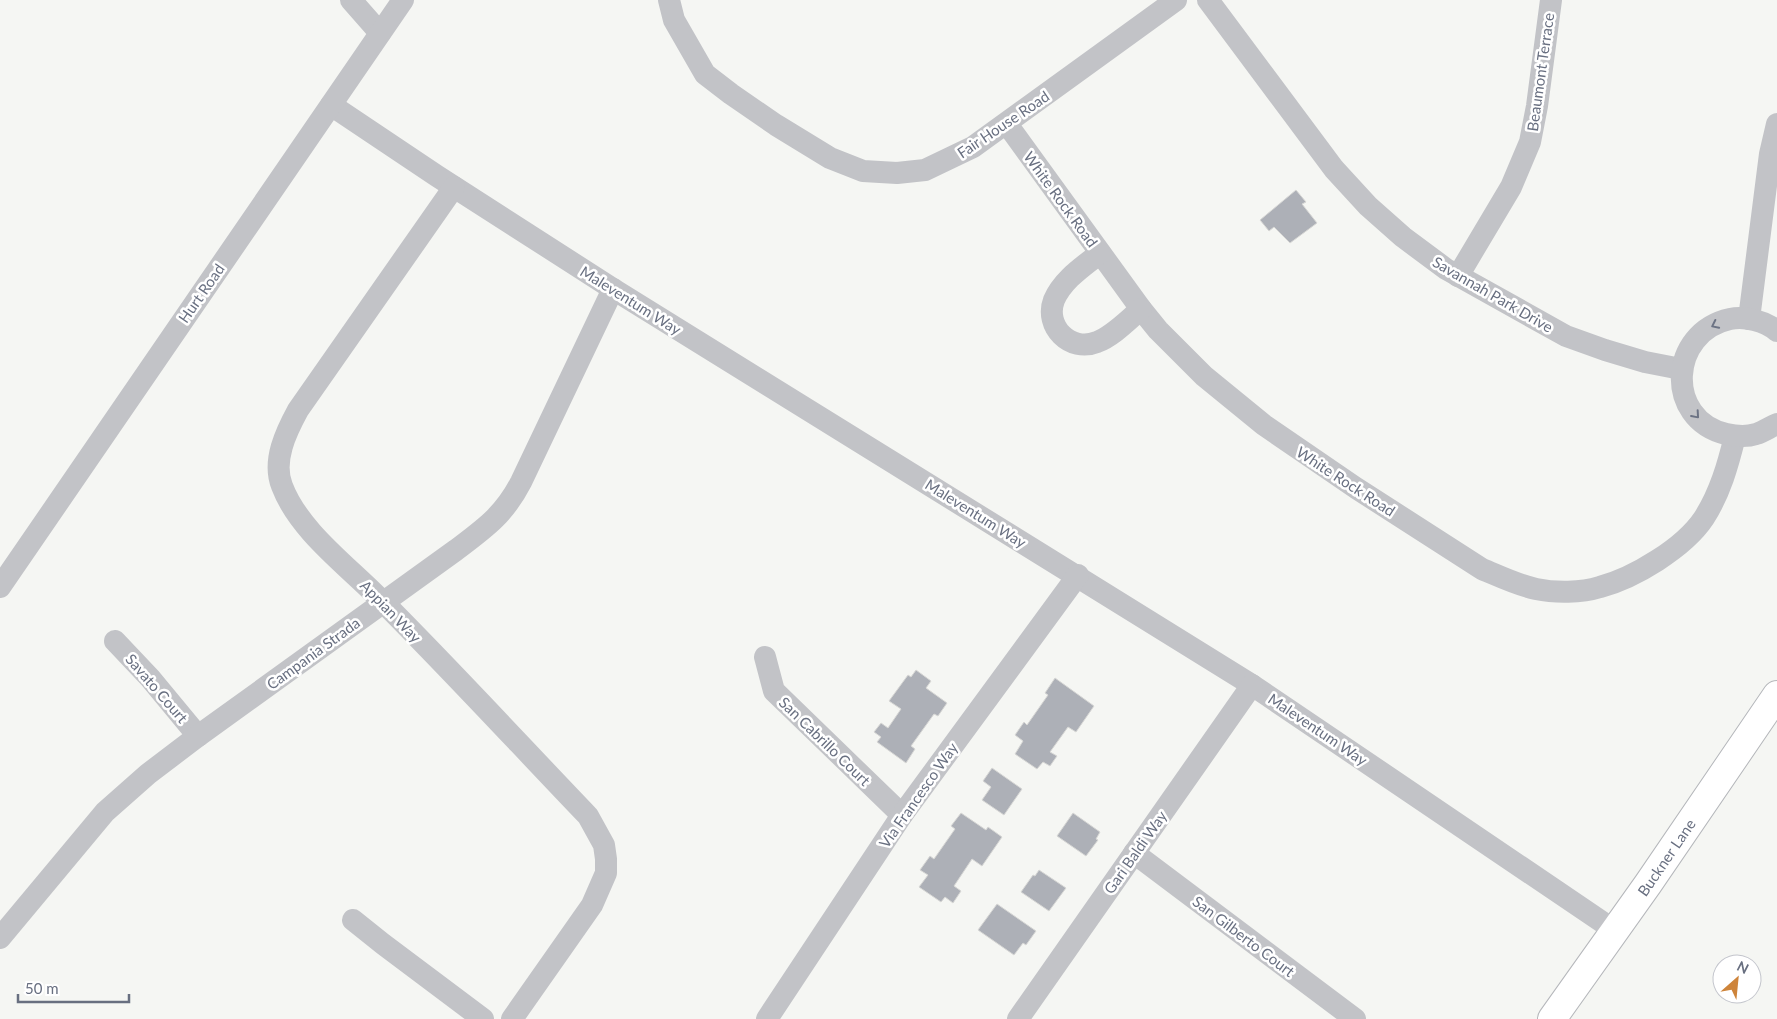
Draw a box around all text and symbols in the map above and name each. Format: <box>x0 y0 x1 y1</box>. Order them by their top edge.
street label: Beaumont Terrace <box>1523 12 1557 132</box>
street label: Fair House Road <box>954 87 1052 161</box>
street label: White Rock Road <box>1020 148 1102 250</box>
street label: Savannah Park Drive <box>1430 252 1556 336</box>
street label: Hurt Road <box>174 260 228 326</box>
street label: Maleventum Way <box>577 262 685 338</box>
one-way arrow <box>1711 319 1720 329</box>
one-way arrow <box>1690 409 1698 418</box>
street label: White Rock Road <box>1293 442 1399 520</box>
street label: Maleventum Way <box>922 475 1030 551</box>
street label: Appian Way <box>357 576 425 646</box>
street label: Campania Strada <box>263 613 363 693</box>
street label: Savato Court <box>122 650 192 727</box>
street label: Maleventum Way <box>1265 689 1371 769</box>
street label: San Cabrillo Court <box>776 693 875 789</box>
street label: Via Francesco Way <box>875 739 961 851</box>
street label: Gari Baldi Way <box>1100 807 1170 897</box>
street label: Buckner Lane <box>1633 815 1699 899</box>
street label: San Gilberto Court <box>1190 892 1299 981</box>
north arrow <box>1712 954 1762 1004</box>
text: N <box>1734 957 1752 977</box>
scale bar <box>18 972 129 1004</box>
text: 50 m <box>25 979 59 997</box>

